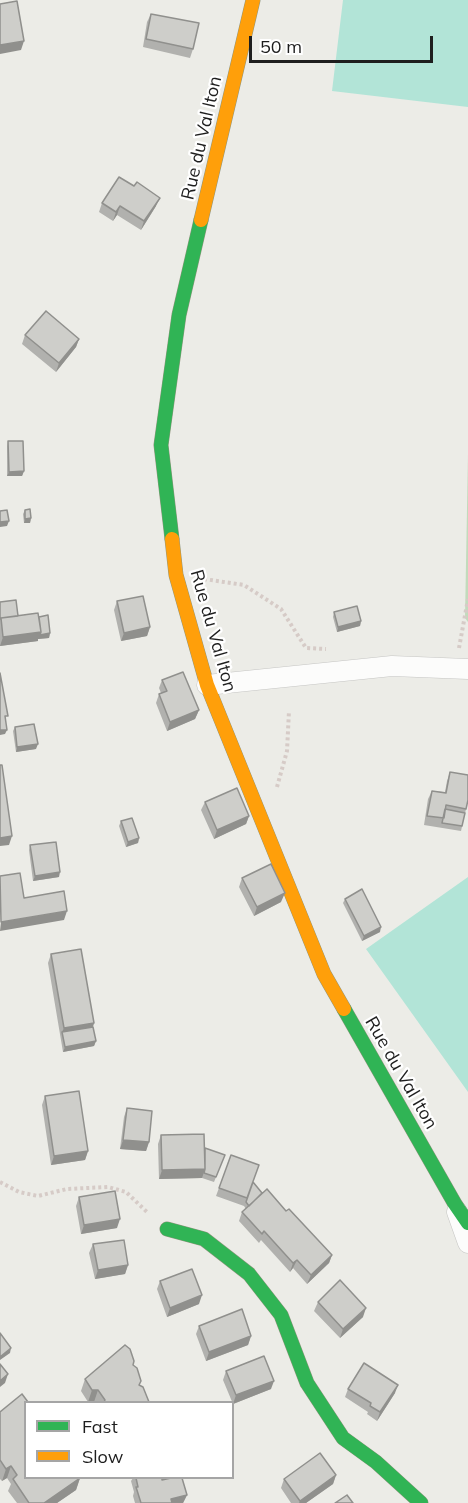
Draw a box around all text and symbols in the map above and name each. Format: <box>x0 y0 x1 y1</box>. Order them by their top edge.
scale bar <box>252 24 436 62</box>
text: 50 m <box>260 35 302 58</box>
street label: Rue du Val Iton <box>177 74 227 202</box>
street label: Rue du Val Iton <box>185 567 241 695</box>
street label: Rue du Val Iton <box>360 1013 442 1133</box>
legend <box>24 1401 234 1479</box>
text: Fast <box>82 1415 118 1438</box>
text: Slow <box>82 1445 123 1468</box>

